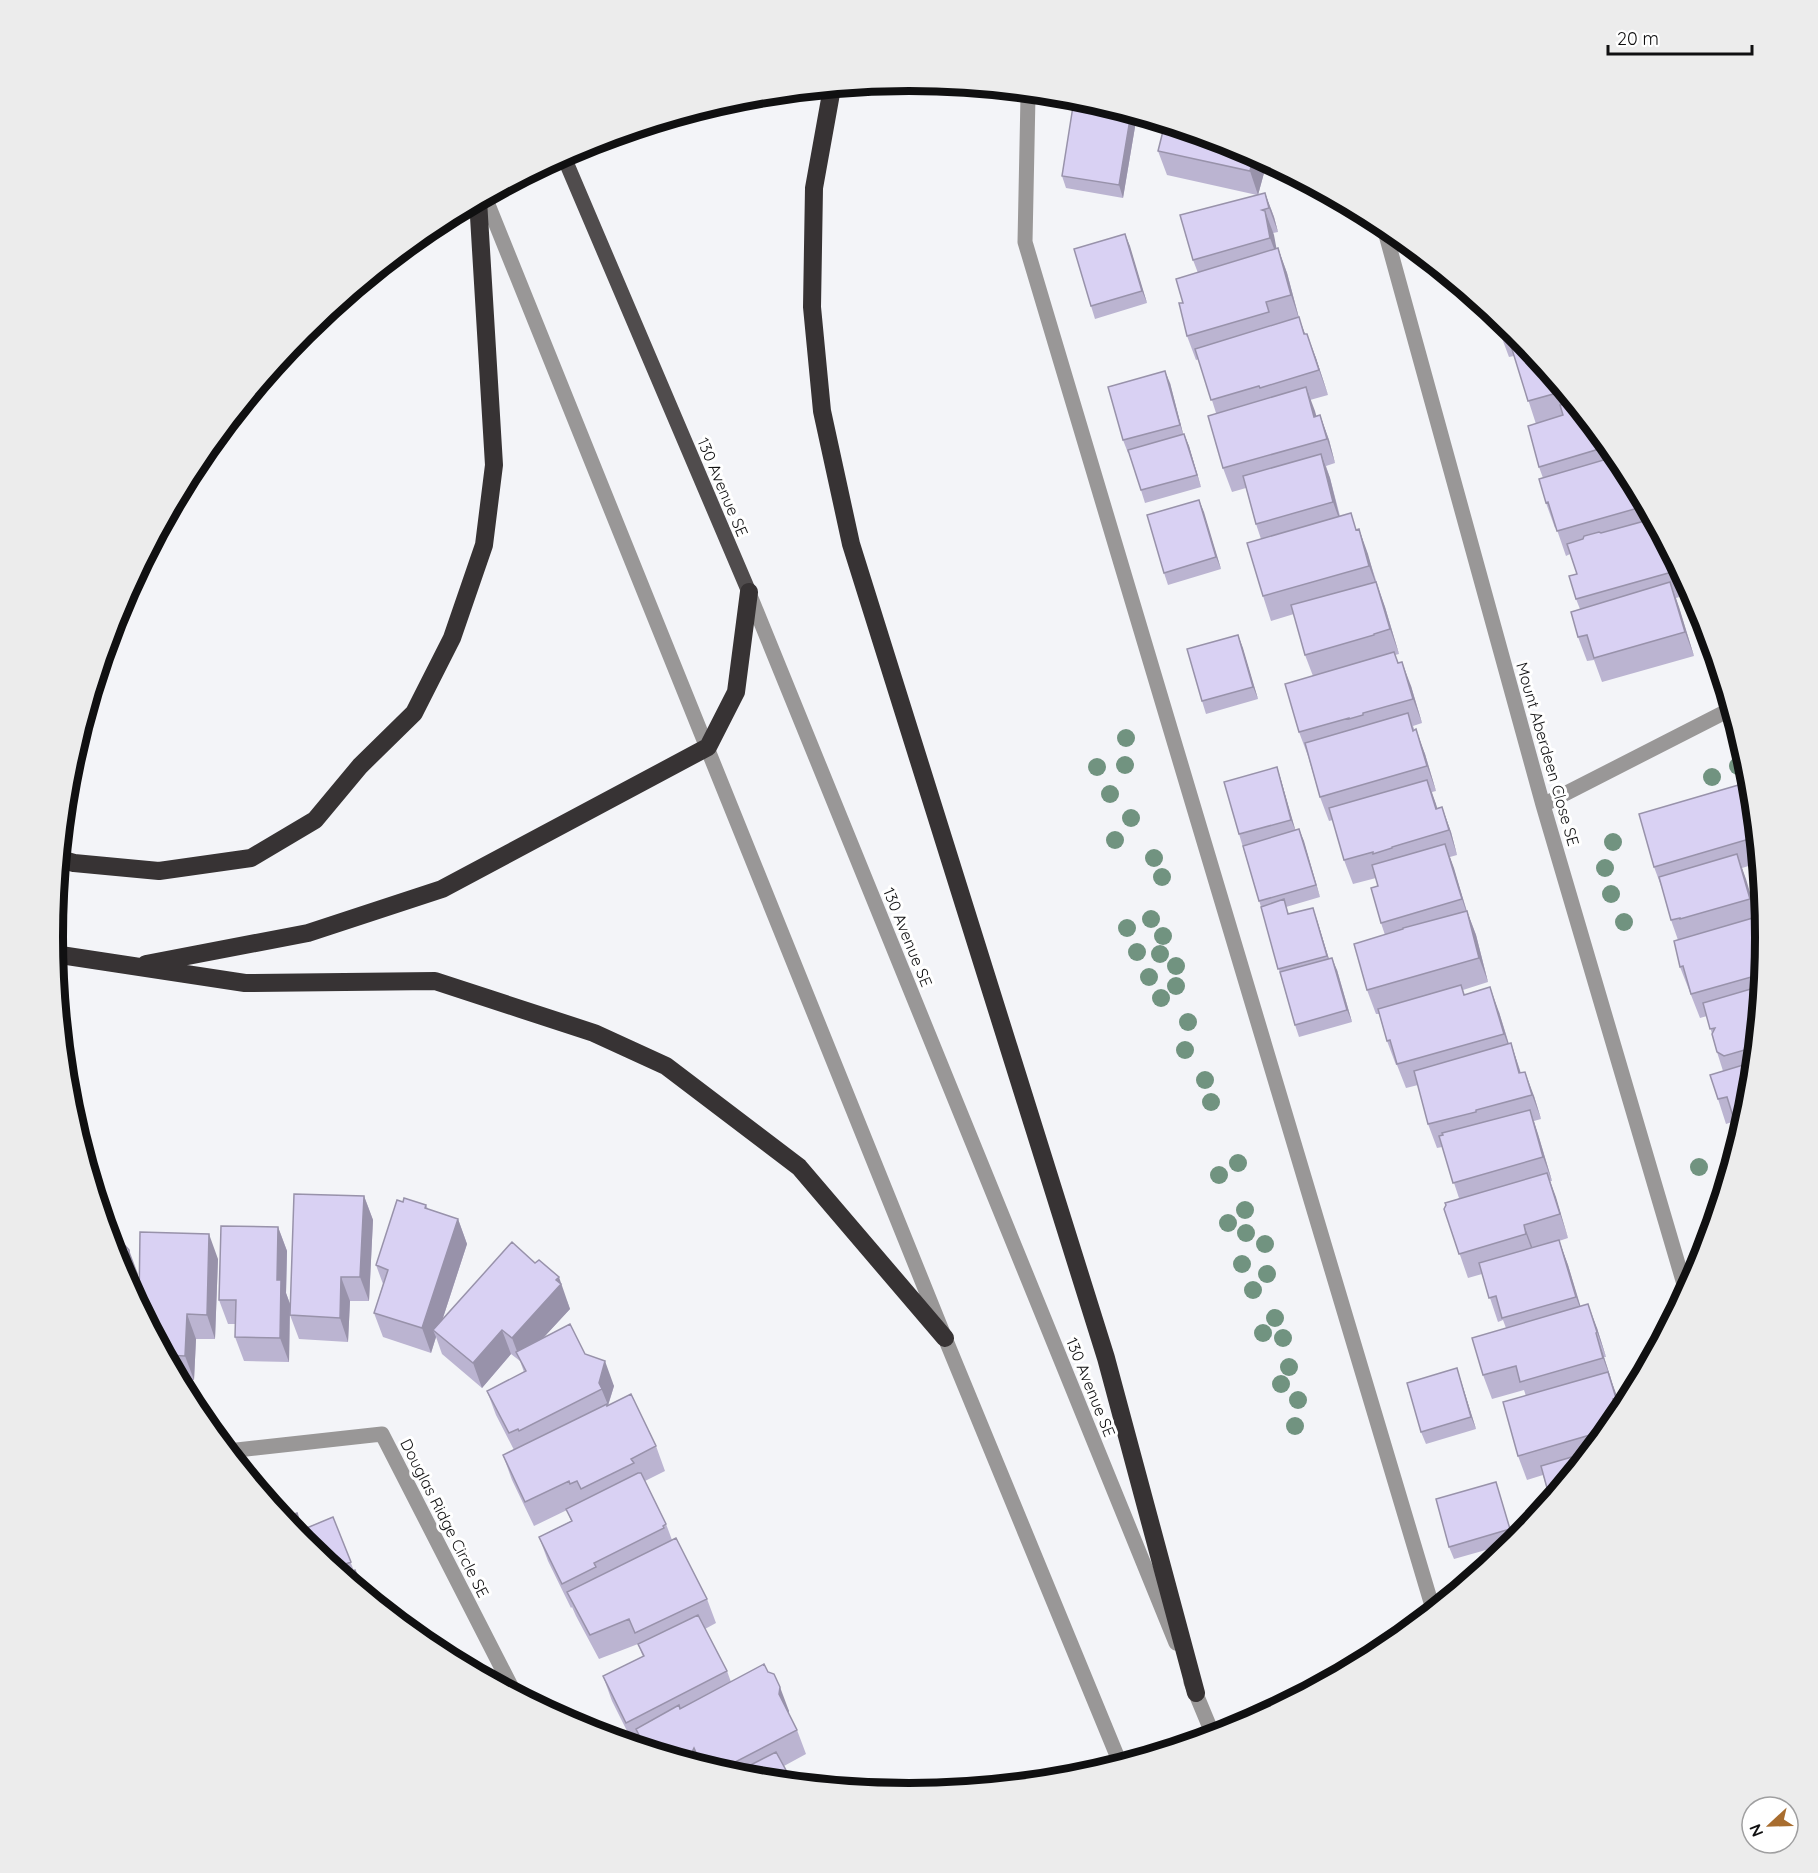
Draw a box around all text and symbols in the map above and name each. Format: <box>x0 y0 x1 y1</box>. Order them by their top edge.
scale bar <box>1608 18 1752 56</box>
text: 20 m <box>1617 27 1659 50</box>
street label: 130 Avenue SE <box>693 435 753 539</box>
street label: Mount Aberdeen Close SE <box>1512 660 1584 848</box>
street label: 130 Avenue SE <box>879 884 937 990</box>
street label: 130 Avenue SE <box>1062 1334 1120 1440</box>
street label: Douglas Ridge Circle SE <box>396 1435 494 1601</box>
north arrow <box>1740 1795 1800 1855</box>
text: N <box>1745 1821 1768 1840</box>

